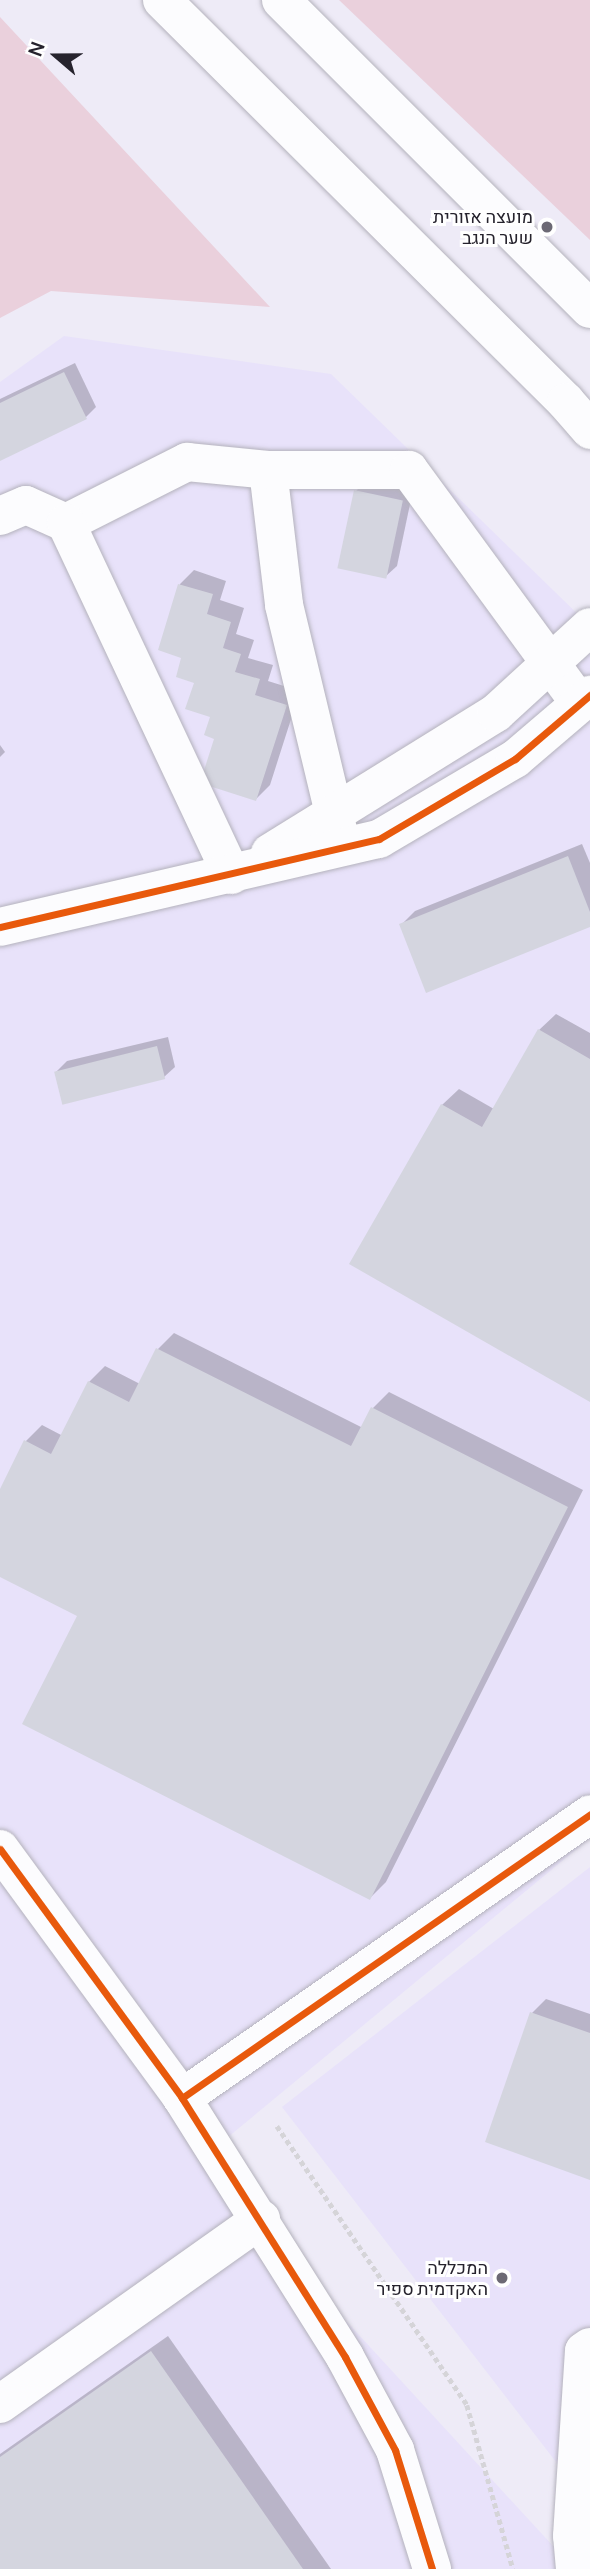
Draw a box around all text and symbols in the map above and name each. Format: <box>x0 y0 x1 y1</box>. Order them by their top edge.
north arrow <box>21 21 91 91</box>
text: N <box>22 38 51 60</box>
place label: מועצה אזורית שער הנגב <box>433 206 533 248</box>
marker: מועצה אזורית שער הנגב <box>539 219 555 235</box>
place label: המכללה האקדמית ספיר <box>377 2257 488 2300</box>
marker: המכללה האקדמית ספיר <box>494 2270 510 2286</box>

